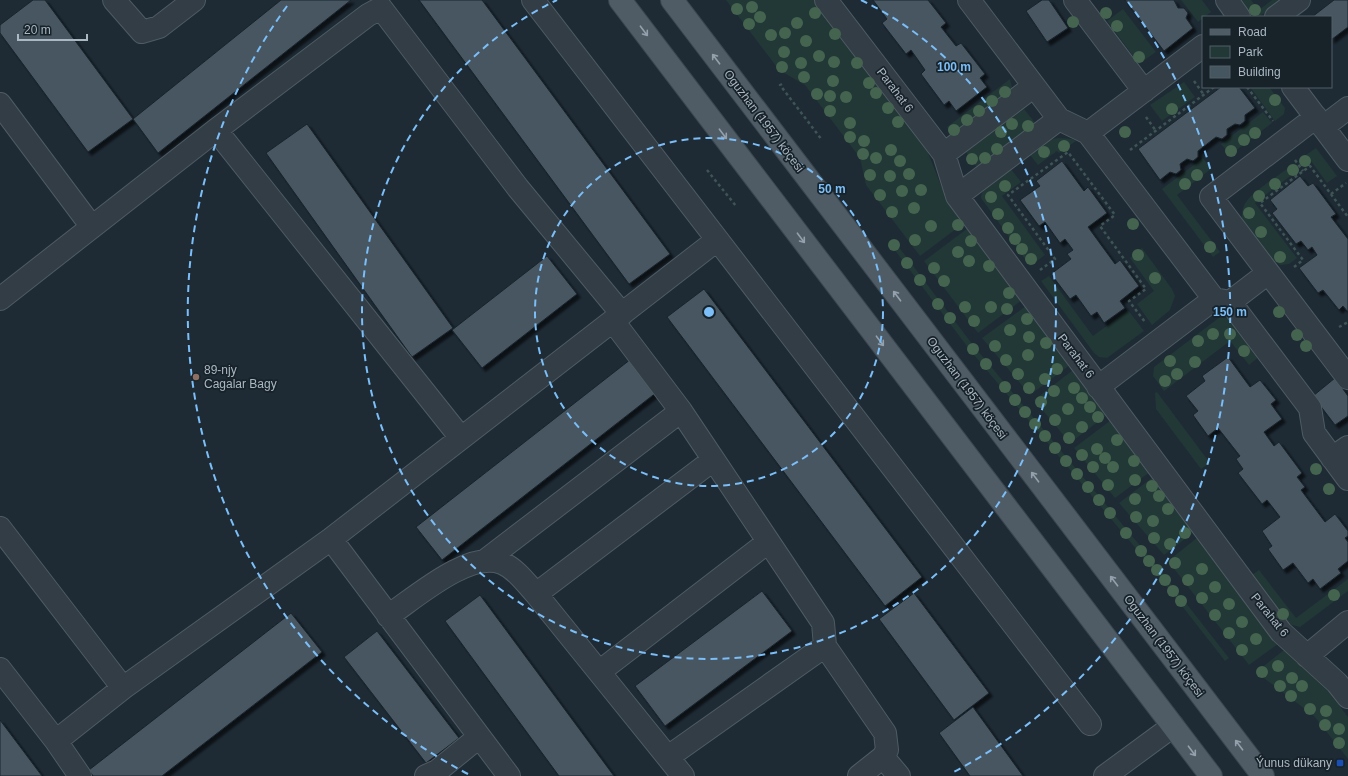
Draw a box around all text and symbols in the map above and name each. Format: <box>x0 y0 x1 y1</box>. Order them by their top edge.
scale bar <box>18 16 87 42</box>
legend <box>1202 16 1332 88</box>
text: 20 m <box>24 23 51 37</box>
one-way arrow <box>640 25 648 36</box>
text: Road <box>1238 25 1267 39</box>
text: Park <box>1238 45 1264 59</box>
one-way arrow <box>712 53 721 64</box>
text: 100 m <box>937 60 971 74</box>
street label: Parahat 6 <box>874 65 916 115</box>
text: Building <box>1238 65 1281 79</box>
street label: Oguzhan (1957) köçesi <box>721 67 807 175</box>
one-way arrow <box>718 129 727 140</box>
text: 50 m <box>818 182 846 196</box>
one-way arrow <box>797 232 806 243</box>
one-way arrow <box>893 290 901 301</box>
centre of rings <box>702 305 716 319</box>
text: 150 m <box>1213 305 1247 319</box>
street label: Parahat 6 <box>1055 331 1097 381</box>
street label: Oguzhan (1957) köçesi <box>924 334 1010 442</box>
one-way arrow <box>876 336 884 347</box>
place label: 89-njy Cagalar Bagy <box>204 363 277 391</box>
marker: 89-njy Cagalar Bagy <box>191 372 201 382</box>
one-way arrow <box>1031 472 1039 483</box>
one-way arrow <box>1110 575 1118 586</box>
street label: Parahat 6 <box>1248 590 1292 640</box>
street label: Oguzhan (1957) köçesi <box>1121 592 1207 700</box>
one-way arrow <box>1235 740 1244 751</box>
one-way arrow <box>1188 745 1196 756</box>
place label: Ýunus dükany <box>1256 755 1332 770</box>
marker: Ýunus dükany <box>1335 758 1345 768</box>

